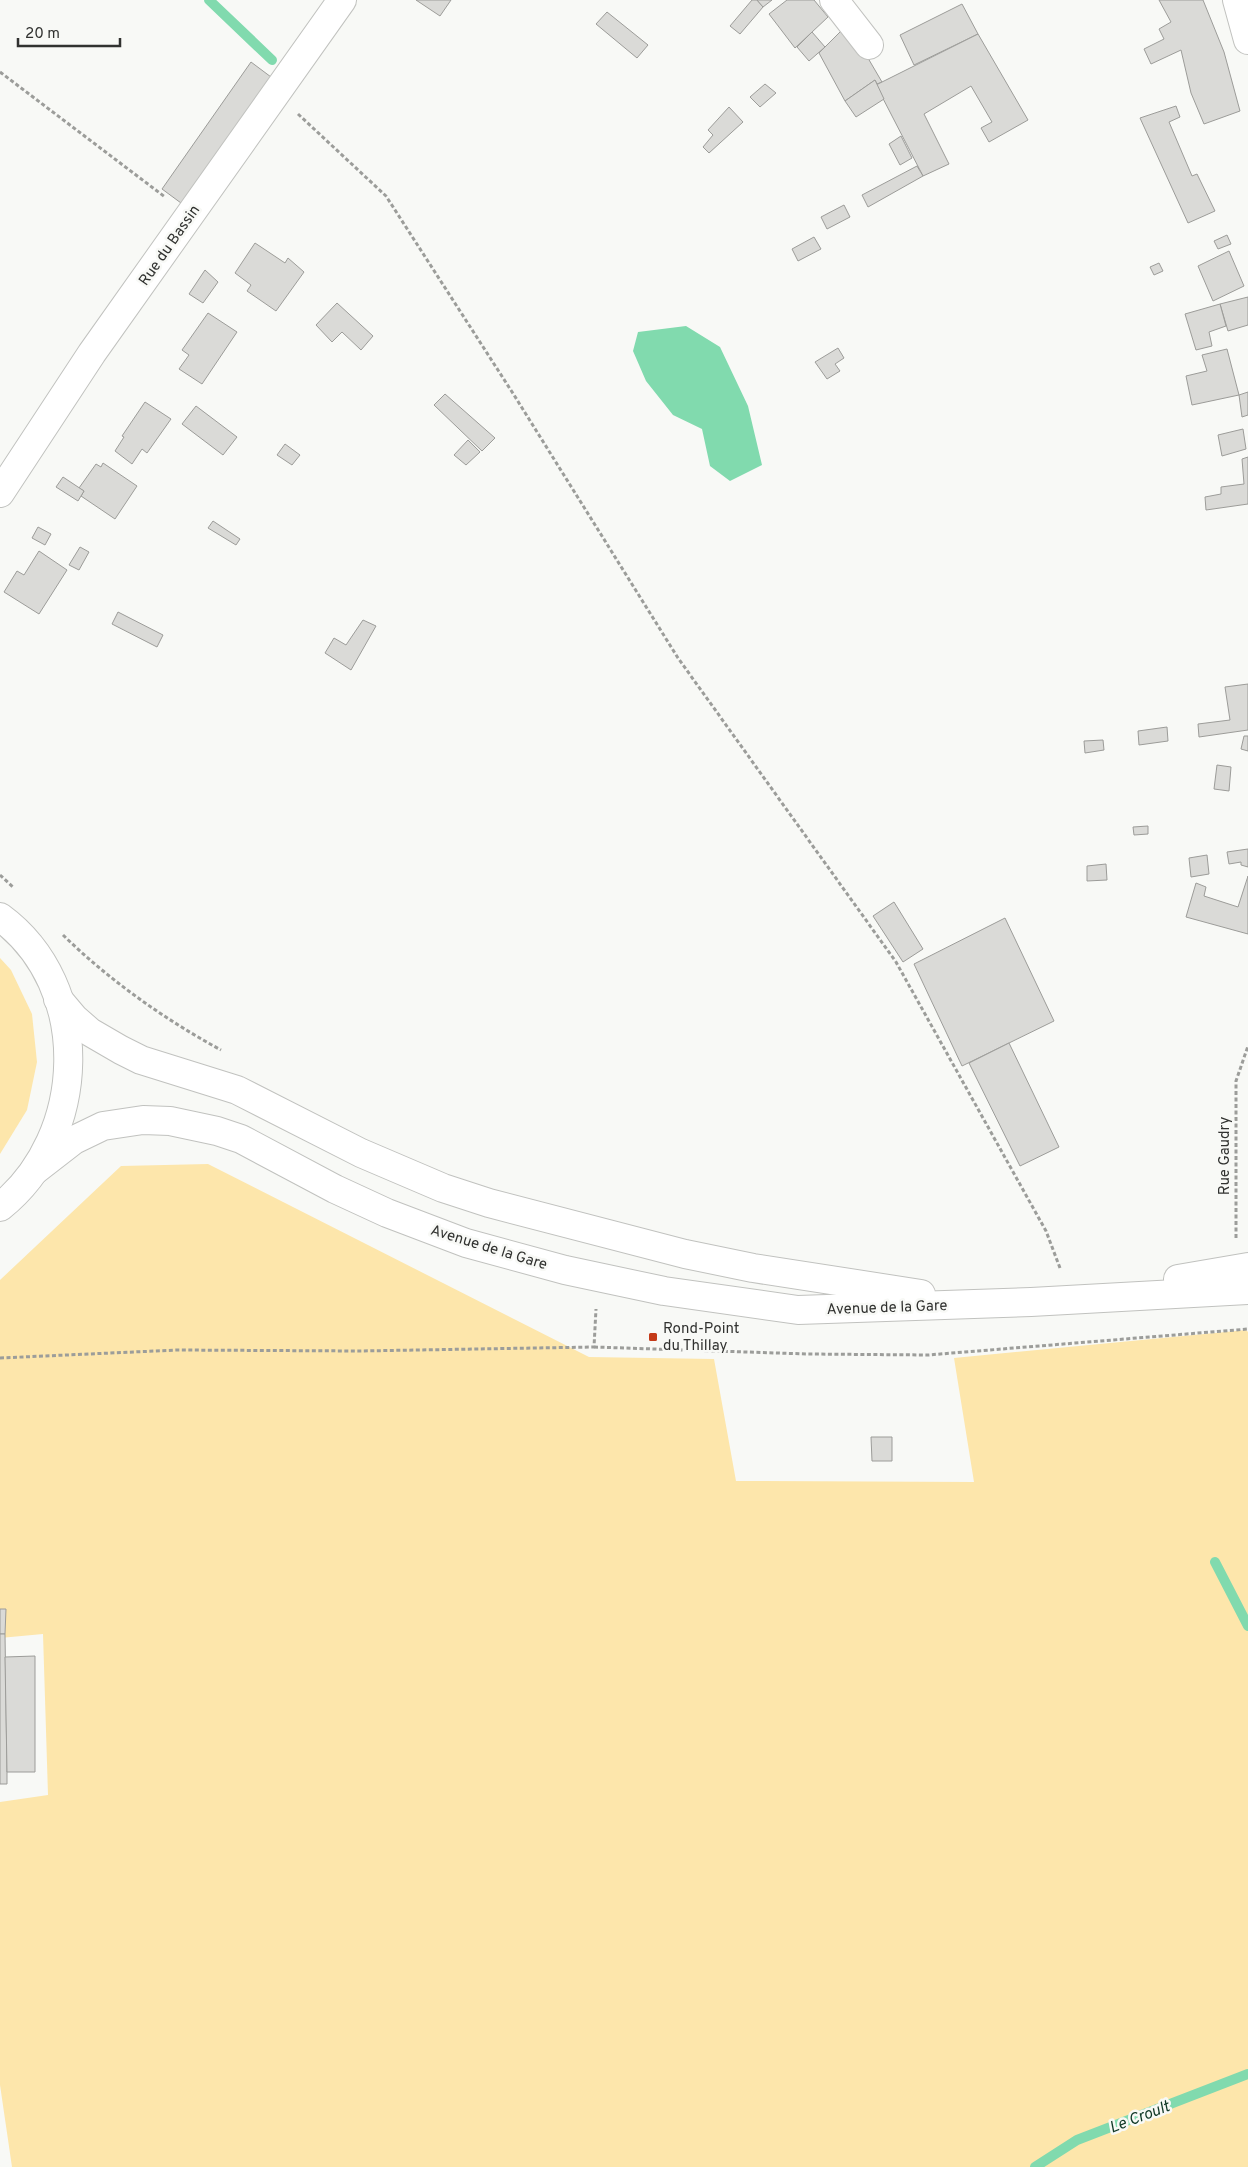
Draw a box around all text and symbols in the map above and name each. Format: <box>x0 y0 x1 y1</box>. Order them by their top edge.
scale bar <box>18 15 120 47</box>
text: 20 m <box>25 25 60 44</box>
street label: Rue du Bassin <box>135 202 205 290</box>
street label: Rue Gaudry <box>1216 1117 1235 1195</box>
street label: Avenue de la Gare <box>428 1222 549 1275</box>
street label: Avenue de la Gare <box>826 1297 948 1320</box>
place label: Rond-Point du Thillay <box>663 1320 739 1356</box>
marker: Rond-Point du Thillay <box>647 1331 659 1343</box>
water label: Le Croult <box>1107 2097 1174 2138</box>

